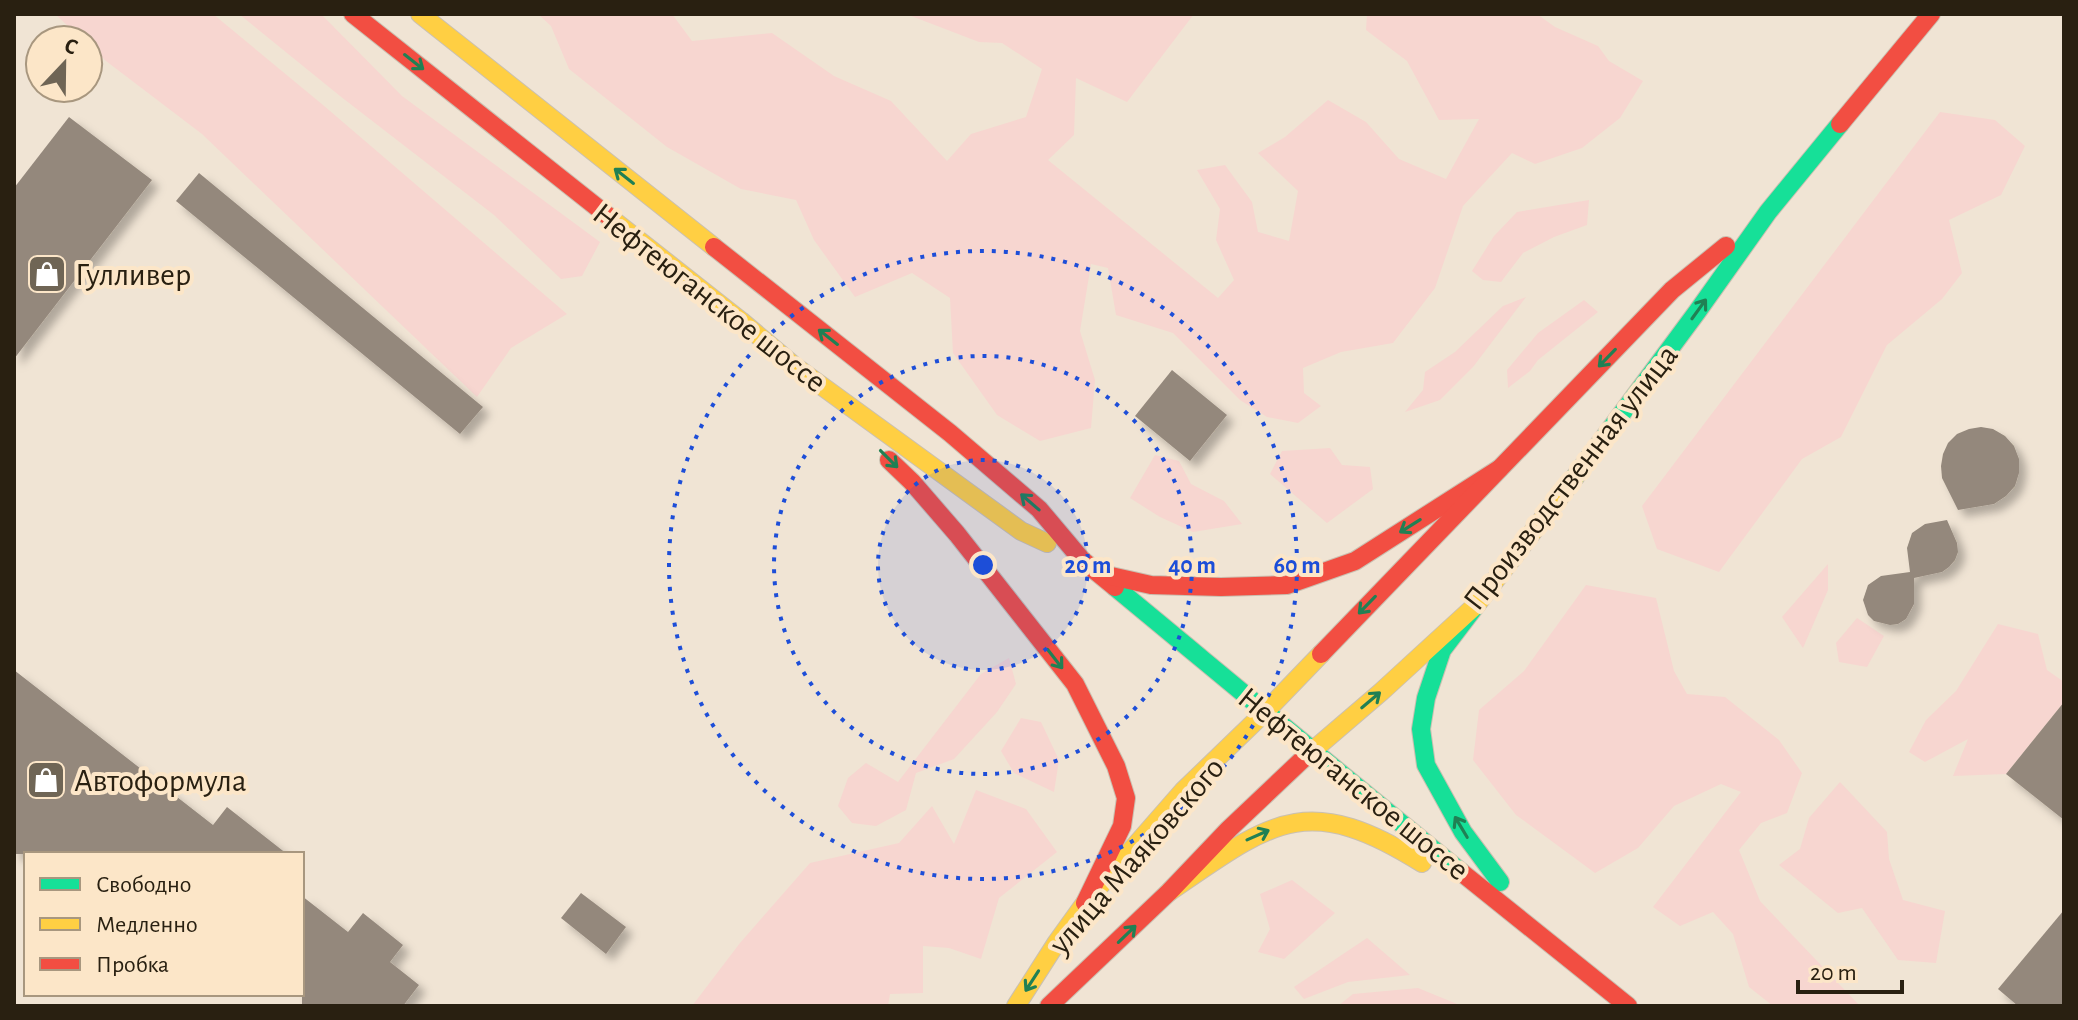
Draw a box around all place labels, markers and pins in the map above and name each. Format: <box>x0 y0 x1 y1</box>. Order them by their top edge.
shop icon: Гулливер <box>26 253 68 295</box>
place label: Гулливер <box>75 259 191 291</box>
centre of rings <box>969 551 997 579</box>
shop icon: Автоформула <box>25 759 67 801</box>
place label: Автоформула <box>74 765 247 797</box>

